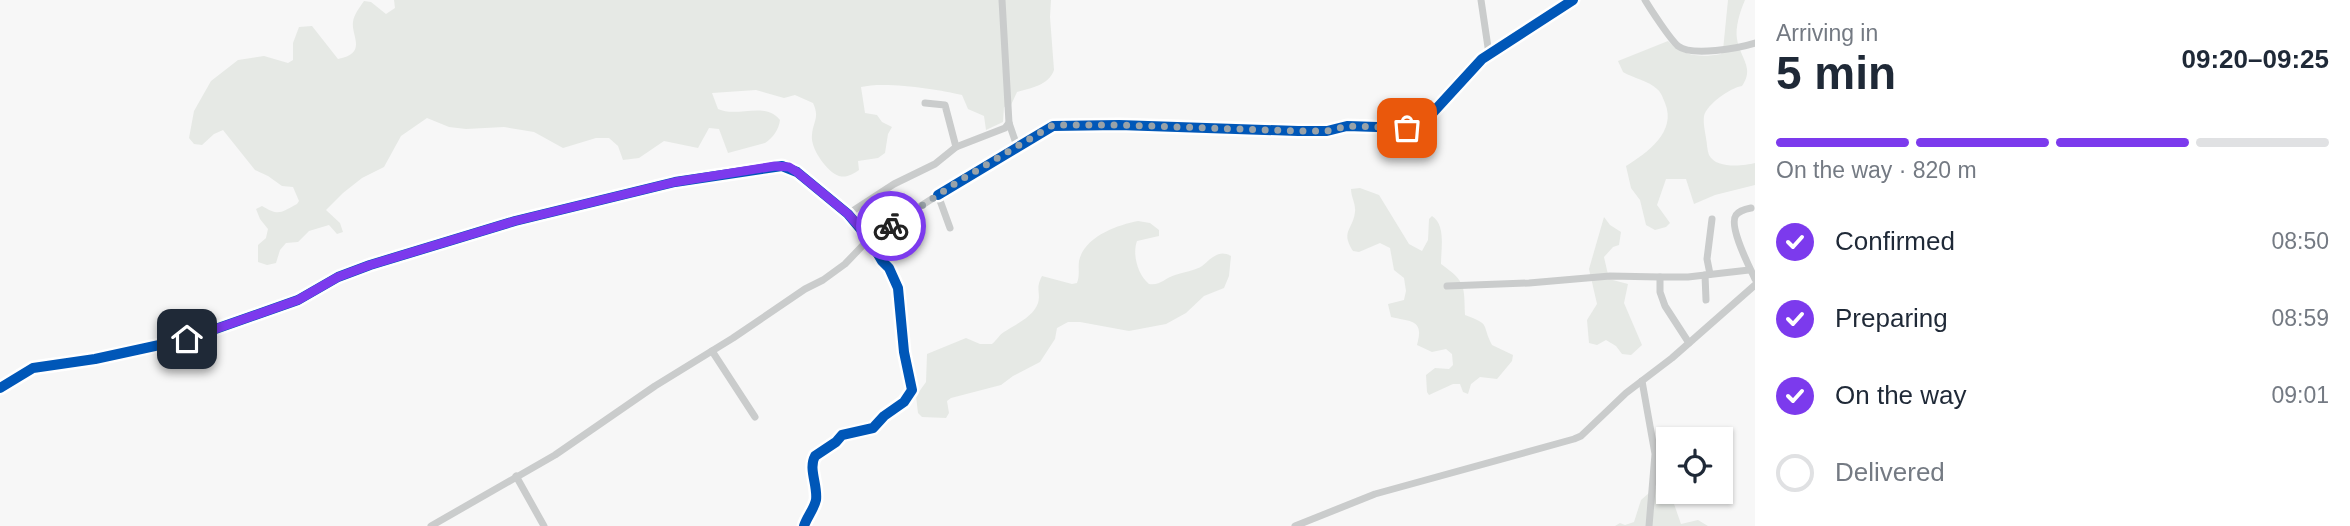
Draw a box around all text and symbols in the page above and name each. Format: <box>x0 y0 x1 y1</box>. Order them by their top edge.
text: Arriving in <box>1776 20 1878 46</box>
text: 09:20–09:25 <box>2182 44 2329 74</box>
text: 5 min <box>1776 47 1896 99</box>
pin <box>1377 98 1437 158</box>
icon: bag <box>1388 109 1426 147</box>
text: On the way · 820 m <box>1776 157 1977 183</box>
courier <box>856 191 926 261</box>
icon: bike <box>872 207 910 245</box>
icon: check <box>1776 223 1814 261</box>
text: Confirmed <box>1835 226 1955 256</box>
text: 08:50 <box>2271 228 2329 254</box>
icon: check <box>1776 300 1814 338</box>
text: Preparing <box>1835 303 1948 333</box>
text: 08:59 <box>2271 305 2329 331</box>
pin <box>157 309 217 369</box>
icon: home <box>168 320 206 358</box>
icon: check <box>1776 377 1814 415</box>
text: On the way <box>1835 380 1967 410</box>
text: 09:01 <box>2271 382 2329 408</box>
map controls <box>1656 427 1733 504</box>
button: locate <box>1656 427 1733 504</box>
text: Delivered <box>1835 457 1945 487</box>

